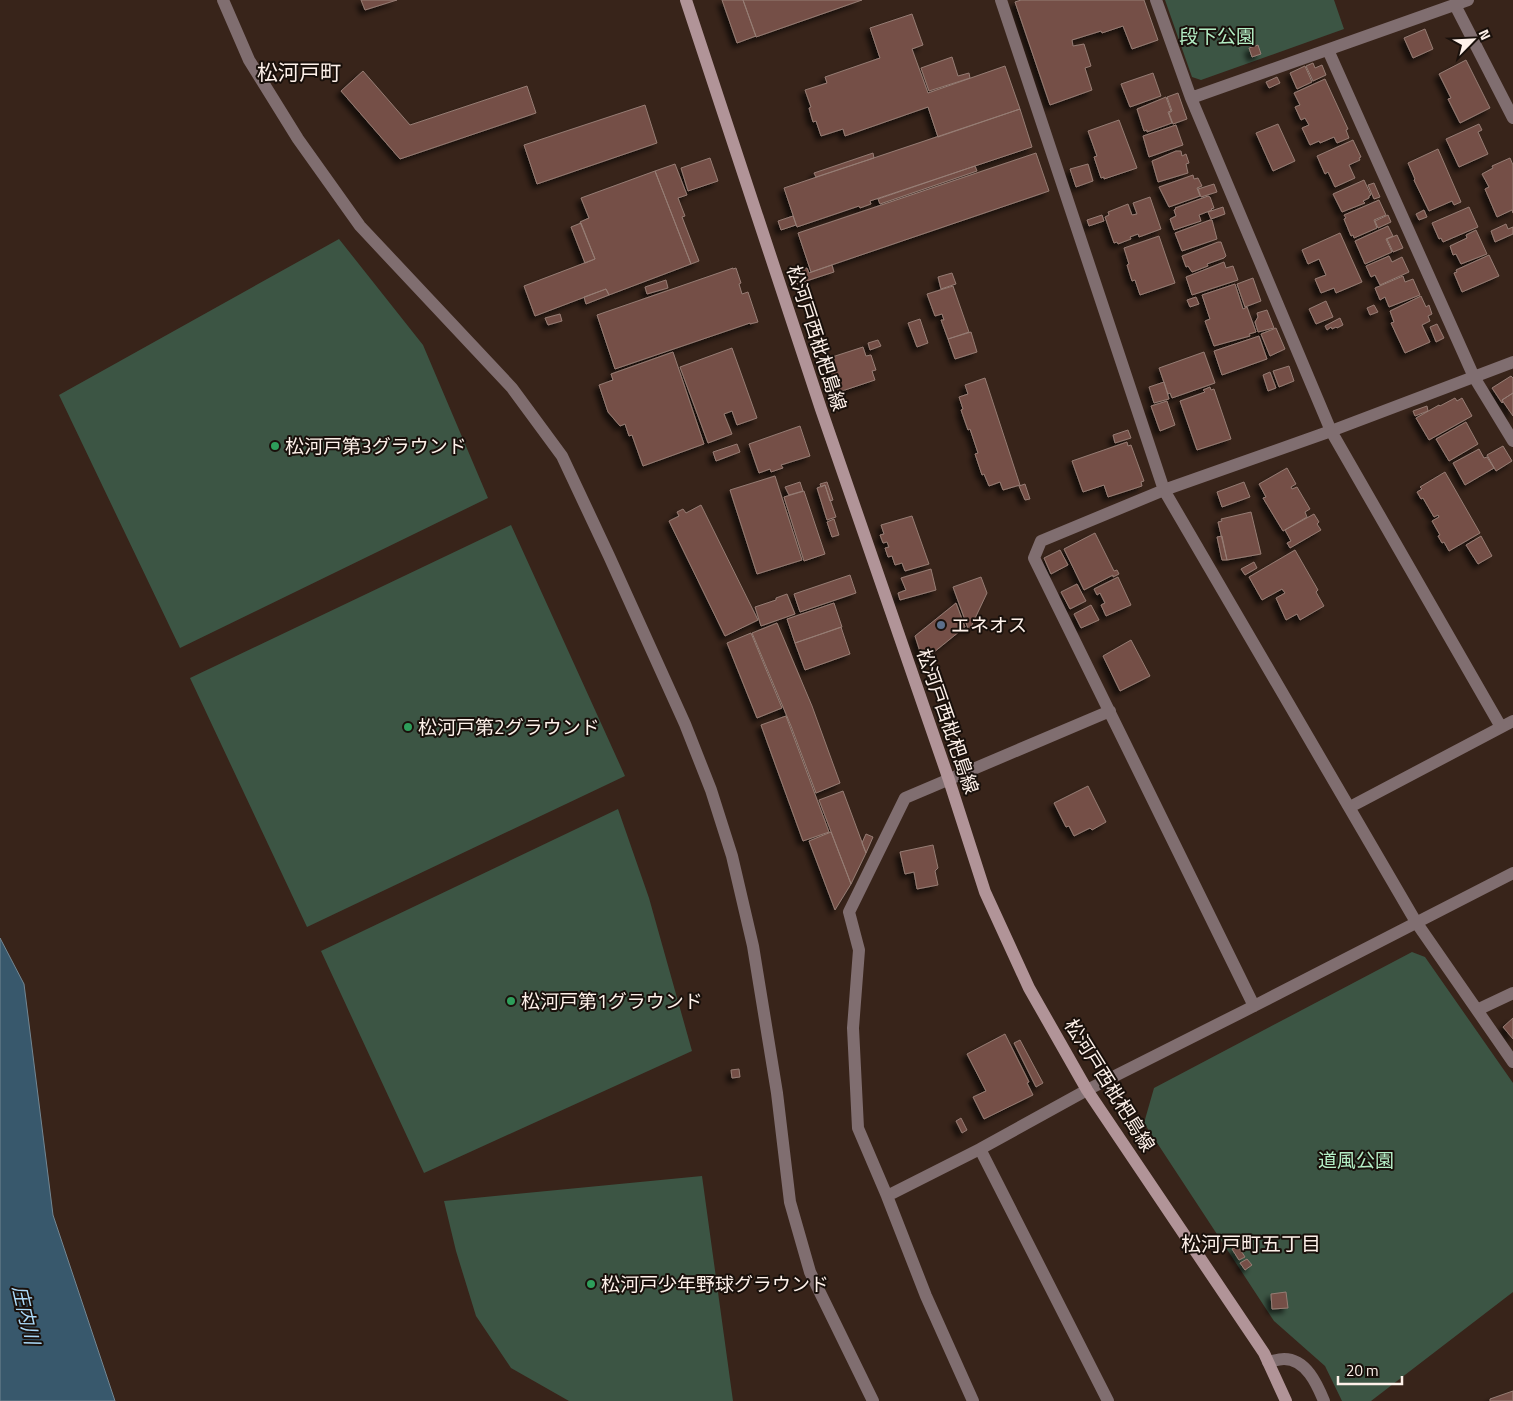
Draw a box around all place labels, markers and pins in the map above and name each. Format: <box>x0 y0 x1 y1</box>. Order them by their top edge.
place label: 松河戸第3グラウンド <box>285 431 467 460</box>
marker: 松河戸第3グラウンド <box>269 440 281 452</box>
place label: エネオス <box>951 610 1027 639</box>
marker: エネオス <box>935 619 947 631</box>
place label: 松河戸第2グラウンド <box>418 712 600 741</box>
marker: 松河戸第2グラウンド <box>402 721 414 733</box>
place label: 松河戸第1グラウンド <box>521 986 703 1015</box>
marker: 松河戸第1グラウンド <box>505 995 517 1007</box>
place label: 松河戸少年野球グラウンド <box>601 1269 829 1298</box>
marker: 松河戸少年野球グラウンド <box>585 1278 597 1290</box>

